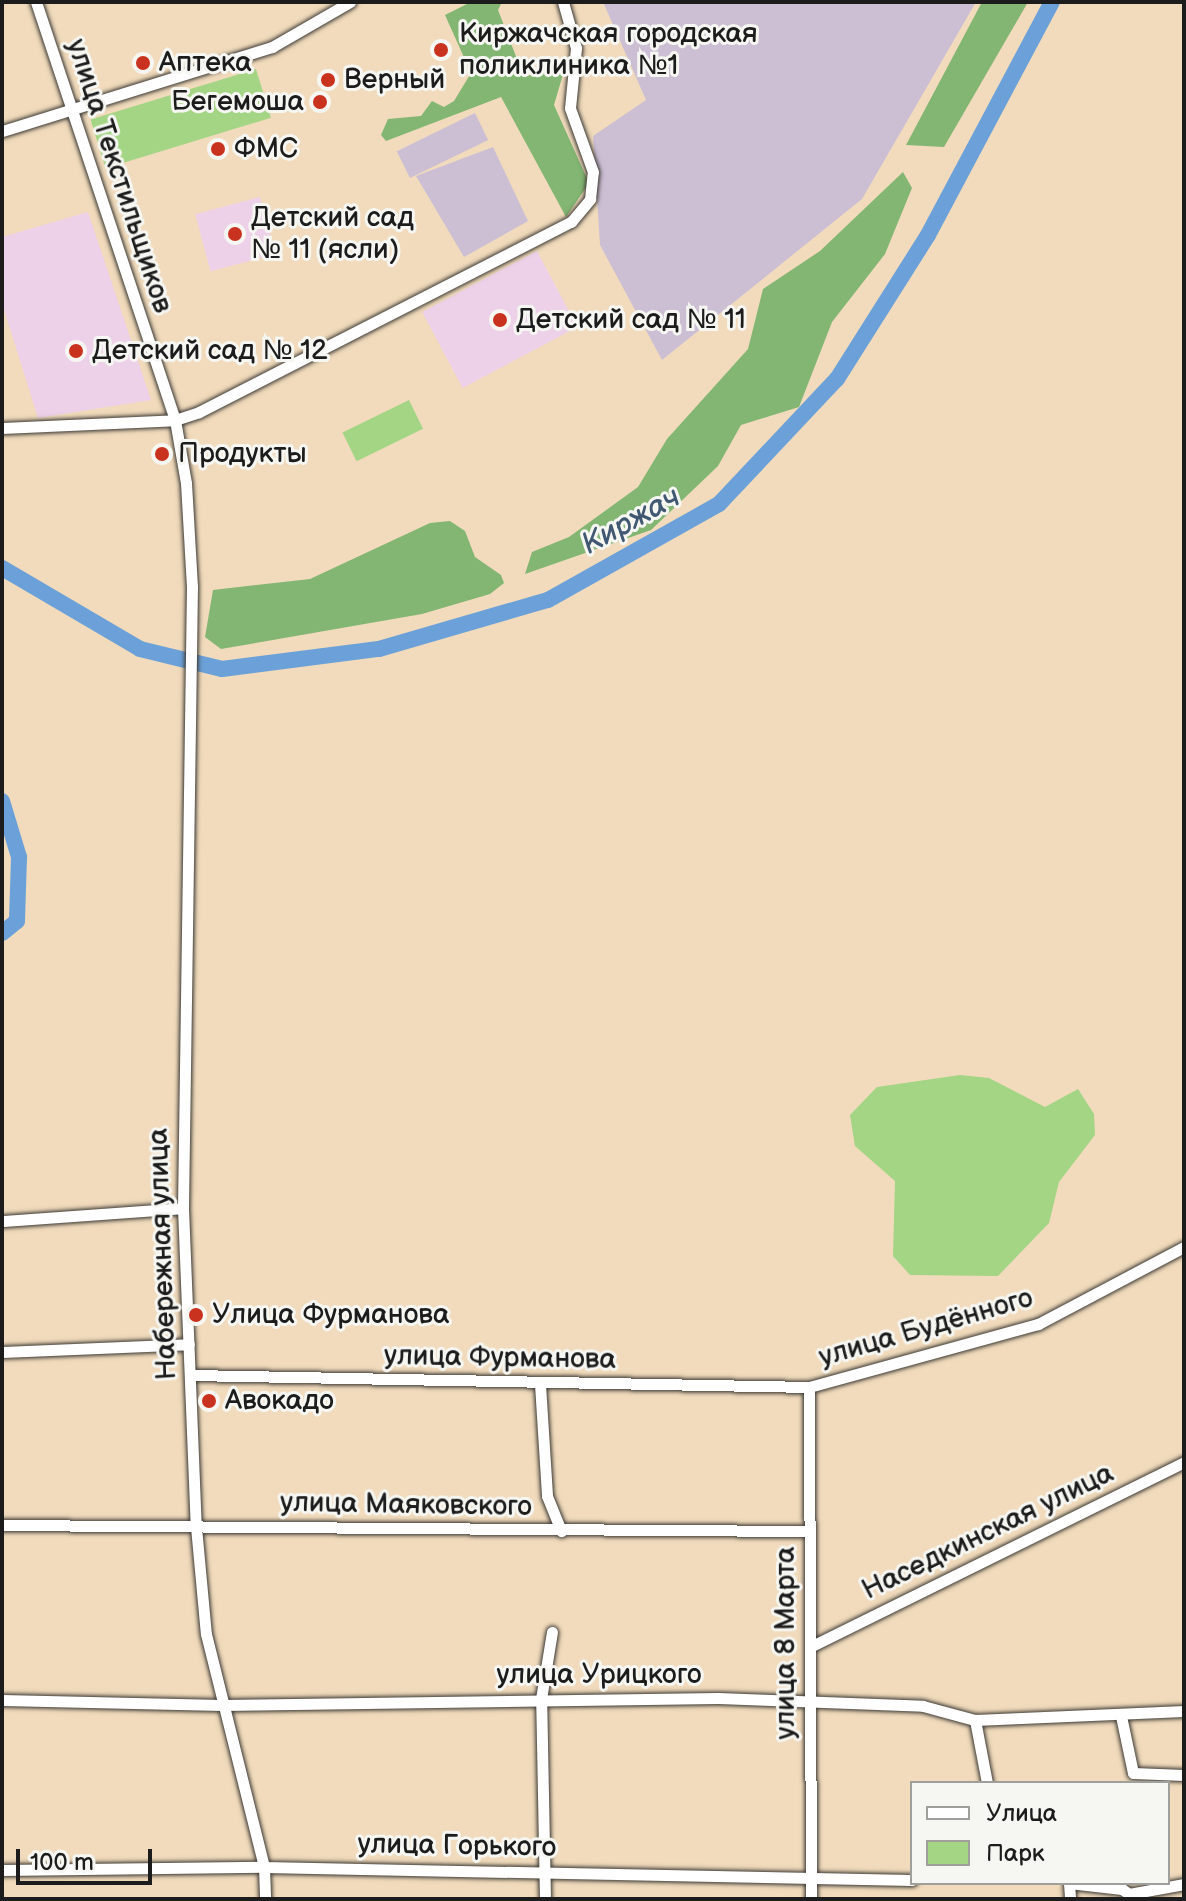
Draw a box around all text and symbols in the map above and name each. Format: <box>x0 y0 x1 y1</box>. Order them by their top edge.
place label: Киржачская городская поликлиника №1 <box>459 17 758 83</box>
street label: улица Текстильщиков <box>59 35 179 317</box>
marker: Киржачская городская поликлиника №1 <box>430 39 452 61</box>
place label: Аптека <box>159 46 252 80</box>
marker: Аптека <box>134 54 152 72</box>
place label: Верный <box>344 63 445 97</box>
marker: Верный <box>319 71 337 89</box>
place label: Бегемоша <box>171 85 304 119</box>
marker: Бегемоша <box>311 93 329 111</box>
place label: ФМС <box>234 132 298 166</box>
marker: ФМС <box>209 140 227 158</box>
place label: Детский сад № 11 (ясли) <box>251 201 414 267</box>
marker: Детский сад № 11 (ясли) <box>226 225 244 243</box>
place label: Детский сад № 11 <box>516 303 746 337</box>
marker: Детский сад № 11 <box>491 311 509 329</box>
place label: Детский сад № 12 <box>92 334 328 368</box>
marker: Детский сад № 12 <box>67 342 85 360</box>
place label: Продукты <box>178 437 307 471</box>
marker: Продукты <box>153 445 171 463</box>
water label: Киржач <box>575 479 687 563</box>
street label: Набережная улица <box>142 1127 184 1381</box>
street label: улица Будённого <box>815 1281 1037 1375</box>
place label: Улица Фурманова <box>212 1298 449 1332</box>
marker: Улица Фурманова <box>187 1306 205 1324</box>
street label: улица Фурманова <box>384 1339 616 1377</box>
place label: Авокадо <box>225 1384 334 1418</box>
marker: Авокадо <box>200 1392 218 1410</box>
street label: Наседкинская улица <box>857 1457 1119 1607</box>
street label: улица Маяковского <box>280 1486 532 1524</box>
street label: улица 8 Марта <box>769 1546 803 1740</box>
street label: улица Урицкого <box>496 1658 702 1692</box>
legend <box>910 1781 1170 1885</box>
text: Улица <box>986 1799 1057 1828</box>
street label: улица Горького <box>357 1827 557 1865</box>
scale bar <box>20 1833 156 1883</box>
text: Парк <box>986 1839 1044 1868</box>
text: 100 m <box>30 1848 94 1877</box>

